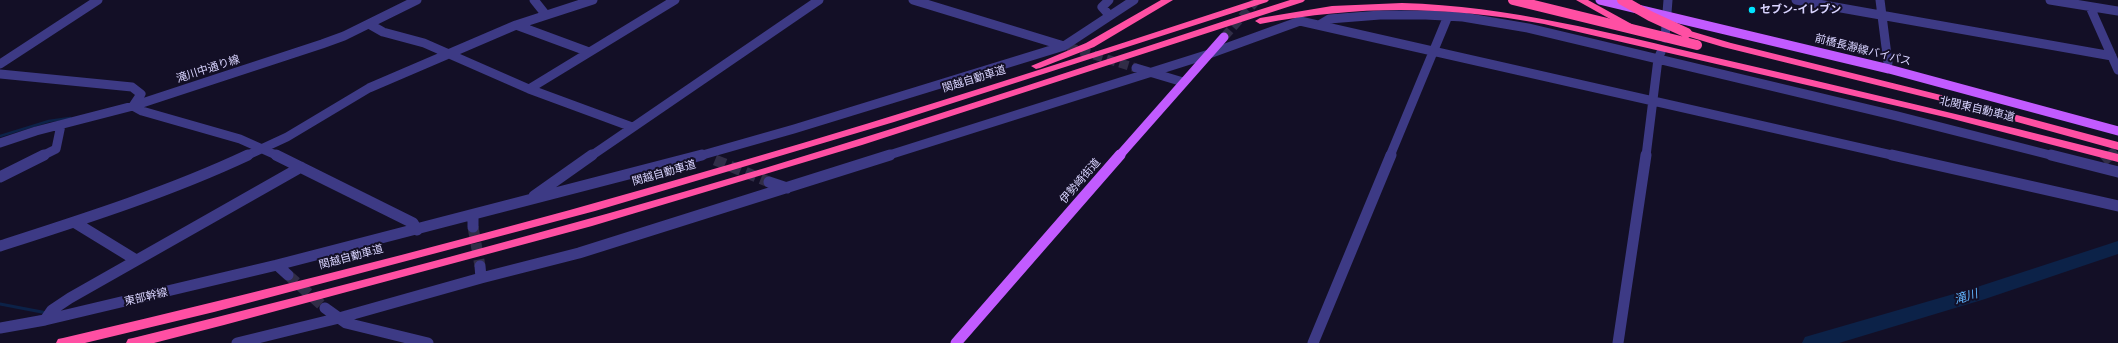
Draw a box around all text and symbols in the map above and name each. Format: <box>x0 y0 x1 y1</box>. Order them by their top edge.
place label: セブン-イレブン <box>1760 3 1841 17</box>
marker: セブン-イレブン <box>1747 5 1757 15</box>
street label: 前橋長瀞線バイパス <box>1813 32 1913 68</box>
street label: 滝川中通り線 <box>175 53 241 85</box>
street label: 関越自動車道 <box>941 63 1007 95</box>
street label: 北関東自動車道 <box>1938 94 2016 124</box>
street label: 伊勢崎街道 <box>1057 156 1103 206</box>
street label: 関越自動車道 <box>630 158 698 188</box>
street label: 関越自動車道 <box>317 242 385 272</box>
street label: 東部幹線 <box>123 286 169 308</box>
water label: 滝川 <box>1952 287 1980 307</box>

